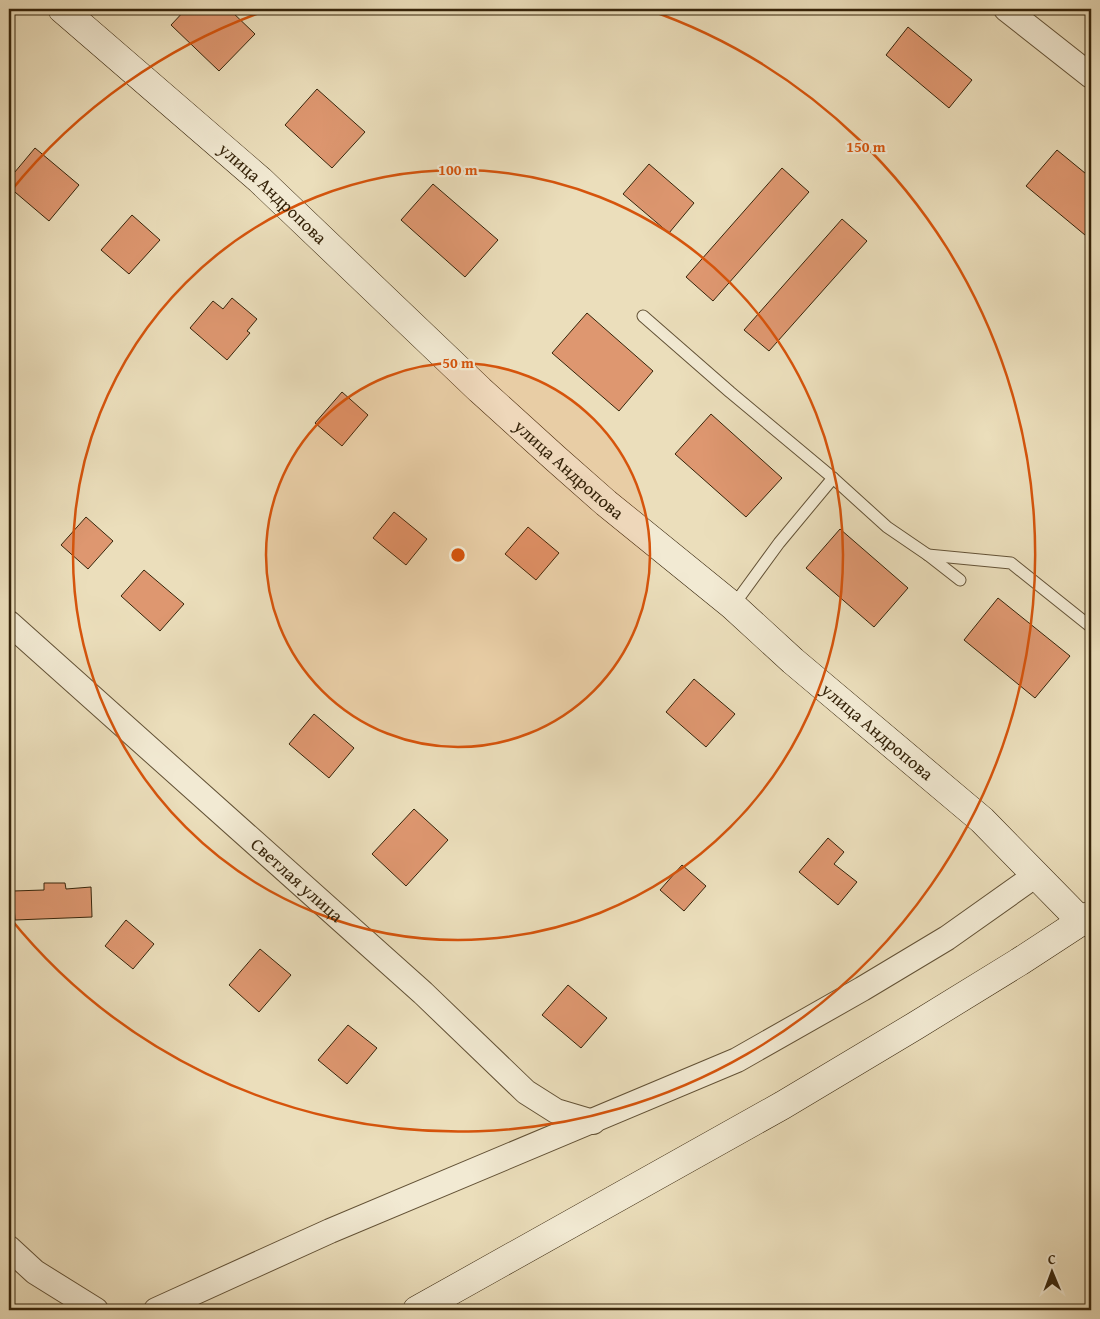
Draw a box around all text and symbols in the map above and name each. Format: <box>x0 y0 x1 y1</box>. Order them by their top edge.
street label: улица Андропова <box>212 135 334 251</box>
text: 150 m <box>846 136 886 157</box>
text: 100 m <box>438 159 478 180</box>
text: 50 m <box>442 352 474 373</box>
street label: улица Андропова <box>507 412 630 526</box>
centre of rings <box>449 546 467 564</box>
street label: улица Андропова <box>815 676 940 787</box>
street label: Светлая улица <box>245 831 350 929</box>
north arrow <box>1028 1246 1078 1296</box>
text: С <box>1048 1249 1056 1269</box>

